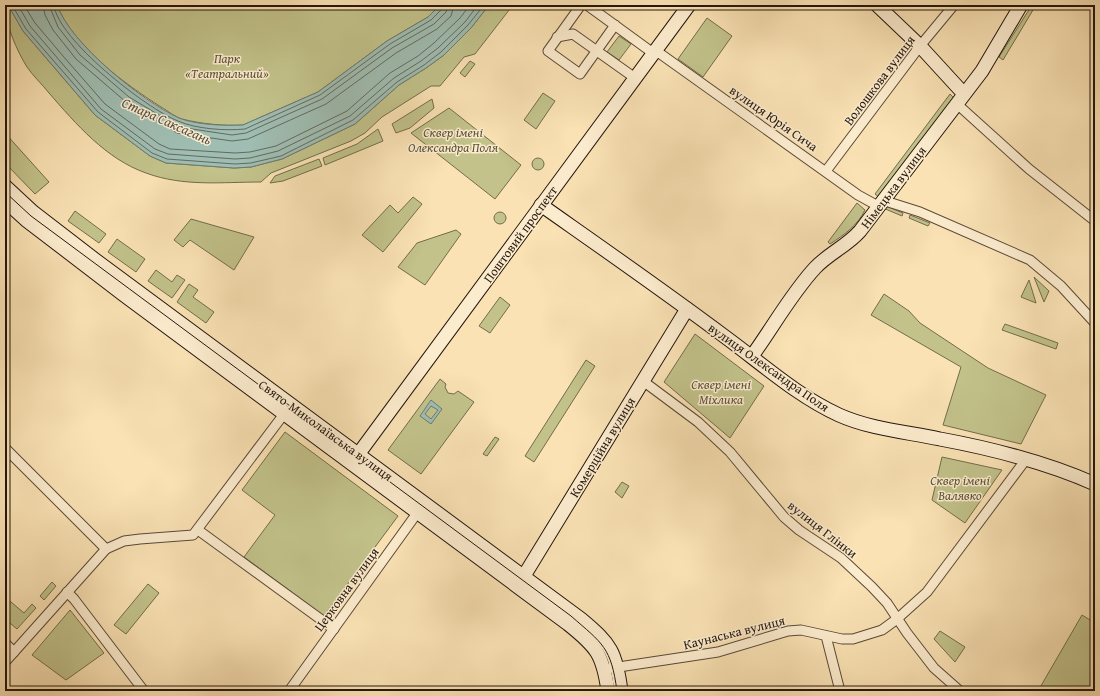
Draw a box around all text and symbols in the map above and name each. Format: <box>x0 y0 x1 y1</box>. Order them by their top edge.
street label: Волошкова вулиця <box>839 31 920 129</box>
park label: Парк «Театральний» <box>185 49 269 83</box>
street label: вулиця Юрія Сича <box>726 81 822 156</box>
water label: Стара Саксагань <box>119 92 215 150</box>
park label: Сквер імені Олександра Поля <box>408 123 499 157</box>
street label: Німецька вулиця <box>856 142 931 233</box>
street label: Поштовий проспект <box>479 181 563 287</box>
street label: вулиця Олександра Поля <box>704 318 833 417</box>
street label: Свято-Миколаївська вулиця <box>255 375 397 486</box>
park label: Сквер імені Міхлика <box>691 375 751 409</box>
street label: Комерційна вулиця <box>565 393 640 501</box>
park label: Сквер імені Валявкo <box>930 471 990 505</box>
street label: вулиця Глінки <box>784 496 862 563</box>
street label: Церковна вулиця <box>309 543 384 635</box>
street label: Каунаська вулиця <box>681 611 787 654</box>

